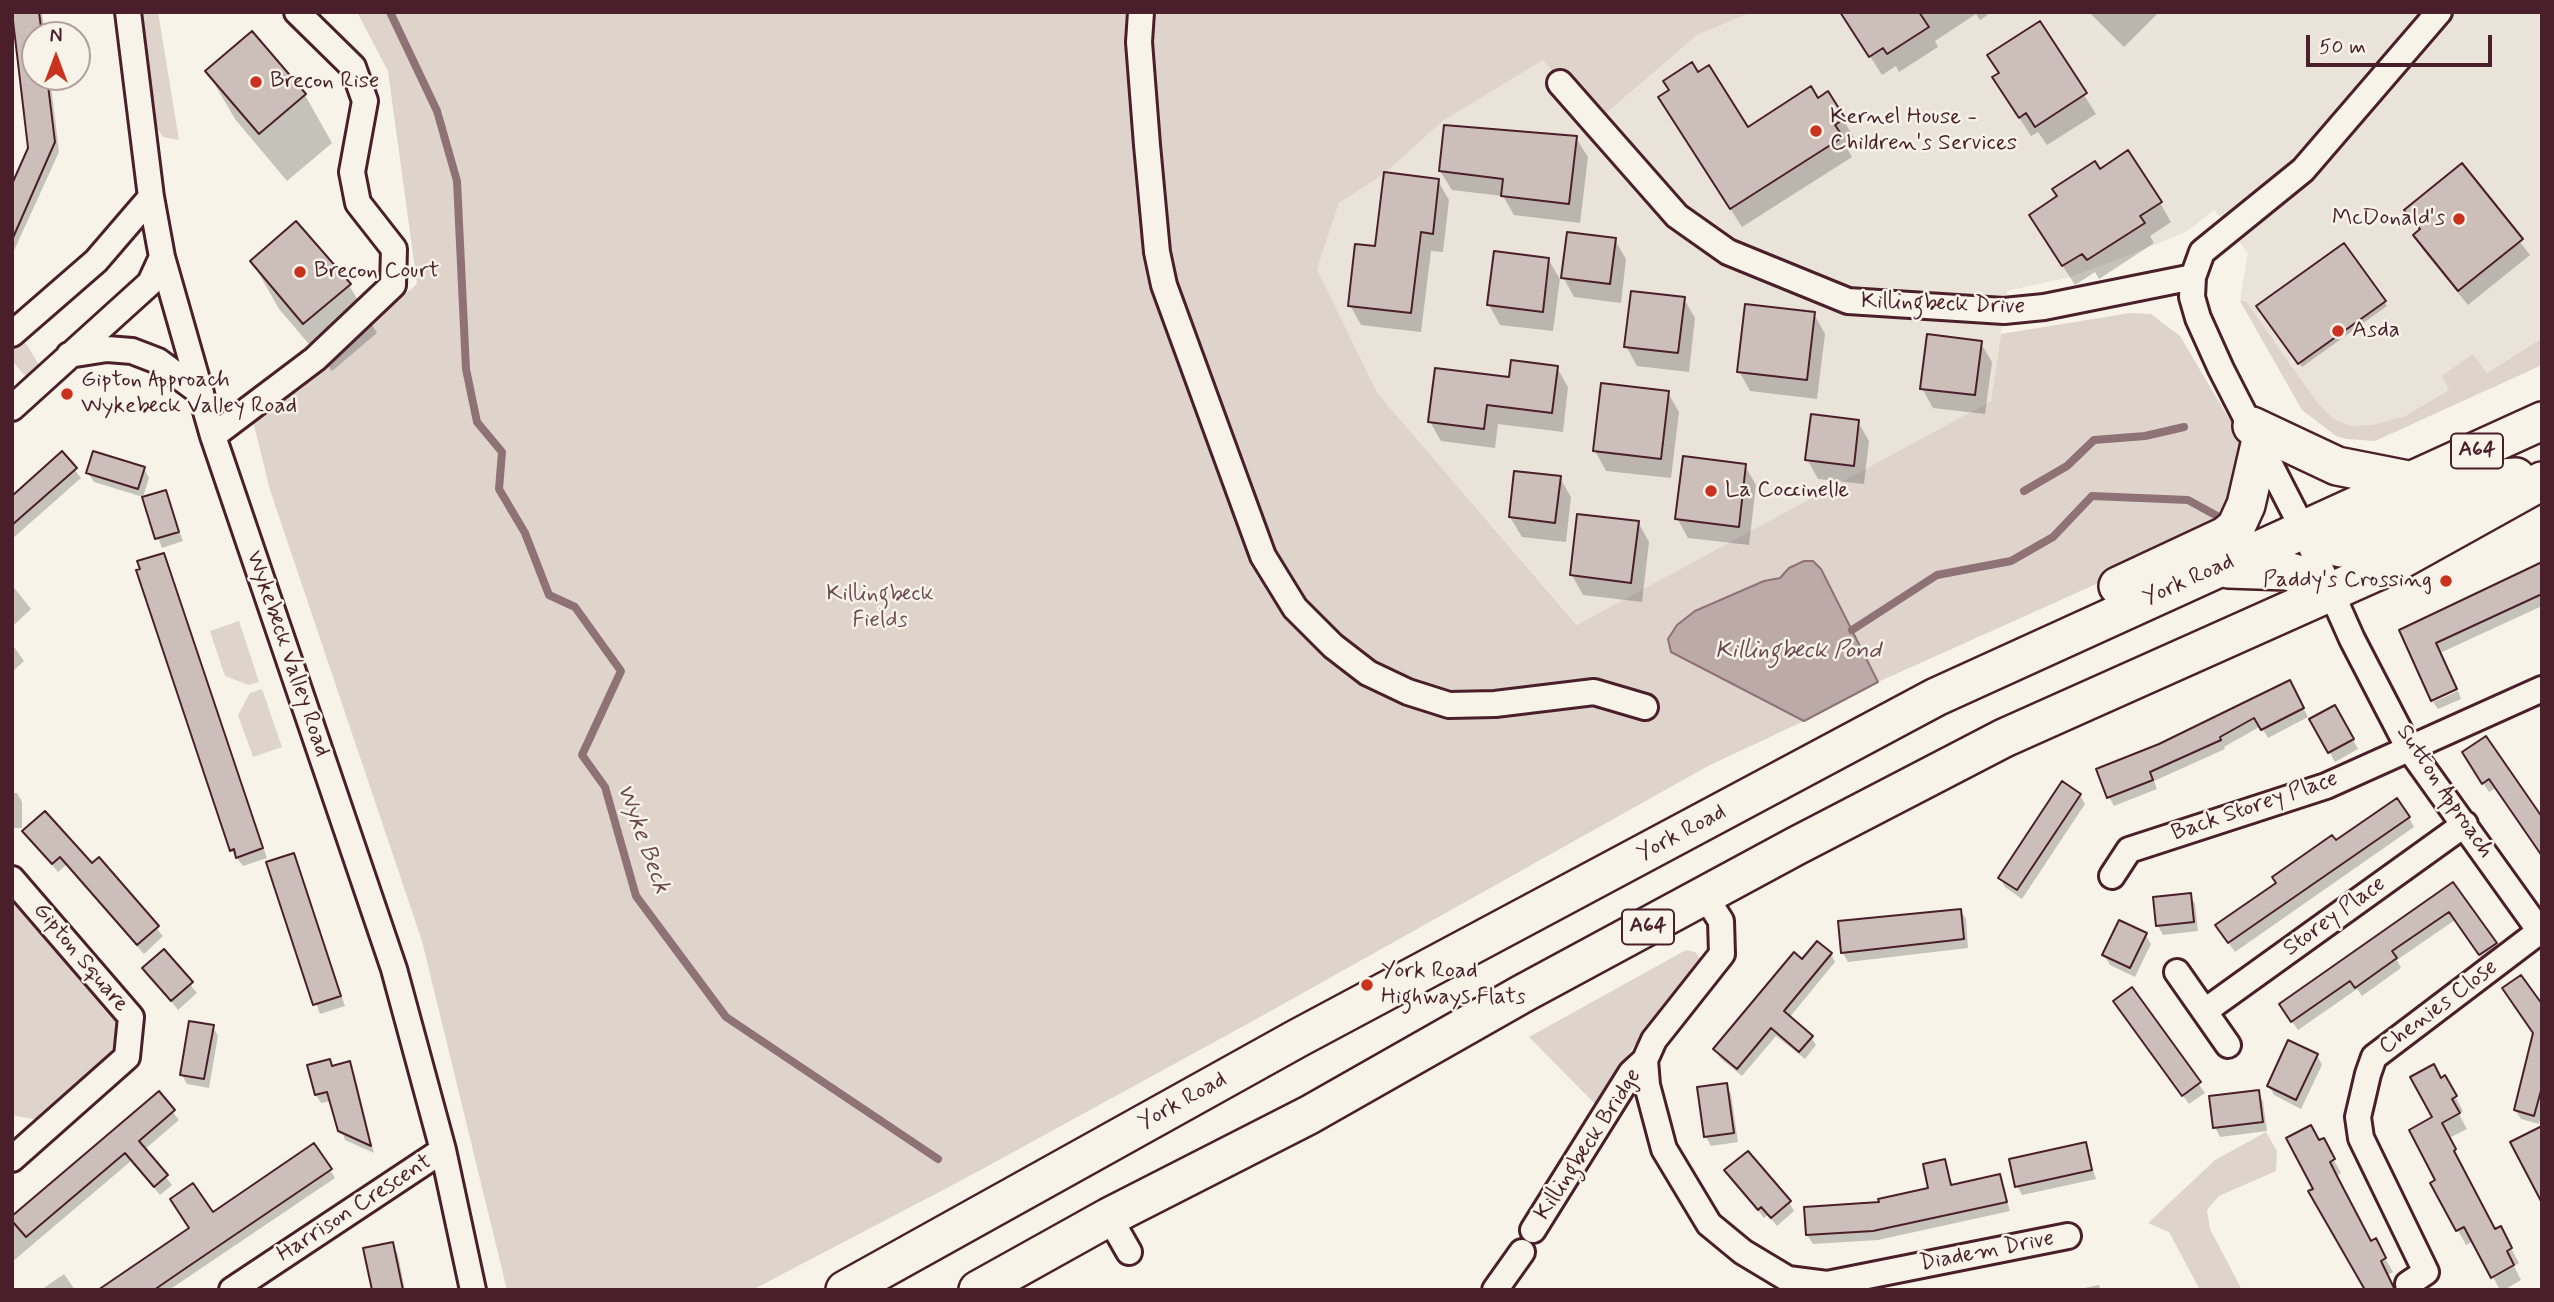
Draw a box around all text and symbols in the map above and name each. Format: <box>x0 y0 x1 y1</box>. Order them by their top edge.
north arrow <box>21 21 91 91</box>
scale bar <box>2309 21 2494 65</box>
text: N <box>50 24 62 49</box>
text: 50 m <box>2319 33 2366 61</box>
place label: Brecon Rise <box>270 68 379 96</box>
marker: Brecon Rise <box>248 74 264 90</box>
place label: Kernel House - Children's Services <box>1830 104 2017 158</box>
marker: Kernel House - Children's Services <box>1808 123 1824 139</box>
place label: McDonald's <box>2332 205 2445 233</box>
marker: McDonald's <box>2451 211 2467 227</box>
place label: Brecon Court <box>314 258 439 286</box>
marker: Brecon Court <box>292 264 308 280</box>
street label: Killingbeck Drive <box>1860 288 2026 322</box>
place label: Asda <box>2352 317 2400 345</box>
marker: Asda <box>2330 323 2346 339</box>
place label: Gipton Approach Wykebeck Valley Road <box>81 367 297 421</box>
marker: Gipton Approach Wykebeck Valley Road <box>59 386 75 402</box>
road number: A64 <box>2451 434 2503 468</box>
place label: La Coccinelle <box>1725 477 1849 505</box>
marker: La Coccinelle <box>1703 483 1719 499</box>
street label: Wykebeck Valley Road <box>239 547 335 761</box>
street label: York Road <box>2139 549 2239 613</box>
place label: Paddy's Crossing <box>2263 567 2432 595</box>
marker: Paddy's Crossing <box>2438 573 2454 589</box>
park label: Killingbeck Fields <box>826 581 934 635</box>
water label: Killingbeck Pond <box>1715 638 1881 666</box>
street label: Sutton Approach <box>2389 720 2499 864</box>
street label: Back Storey Place <box>2168 766 2342 848</box>
water label: Wyke Beck <box>609 780 675 898</box>
street label: York Road <box>1633 799 1731 869</box>
street label: Storey Place <box>2279 871 2391 963</box>
street label: Gipton Square <box>26 897 134 1019</box>
road number: A64 <box>1622 909 1674 944</box>
street label: Chenies Close <box>2374 954 2504 1062</box>
place label: York Road Highways Flats <box>1381 958 1526 1012</box>
marker: York Road Highways Flats <box>1359 977 1375 993</box>
street label: Killingbeck Bridge <box>1530 1064 1648 1226</box>
street label: York Road <box>1134 1067 1232 1137</box>
street label: Harrison Crescent <box>273 1149 437 1269</box>
street label: Diadem Drive <box>1917 1225 2057 1279</box>

